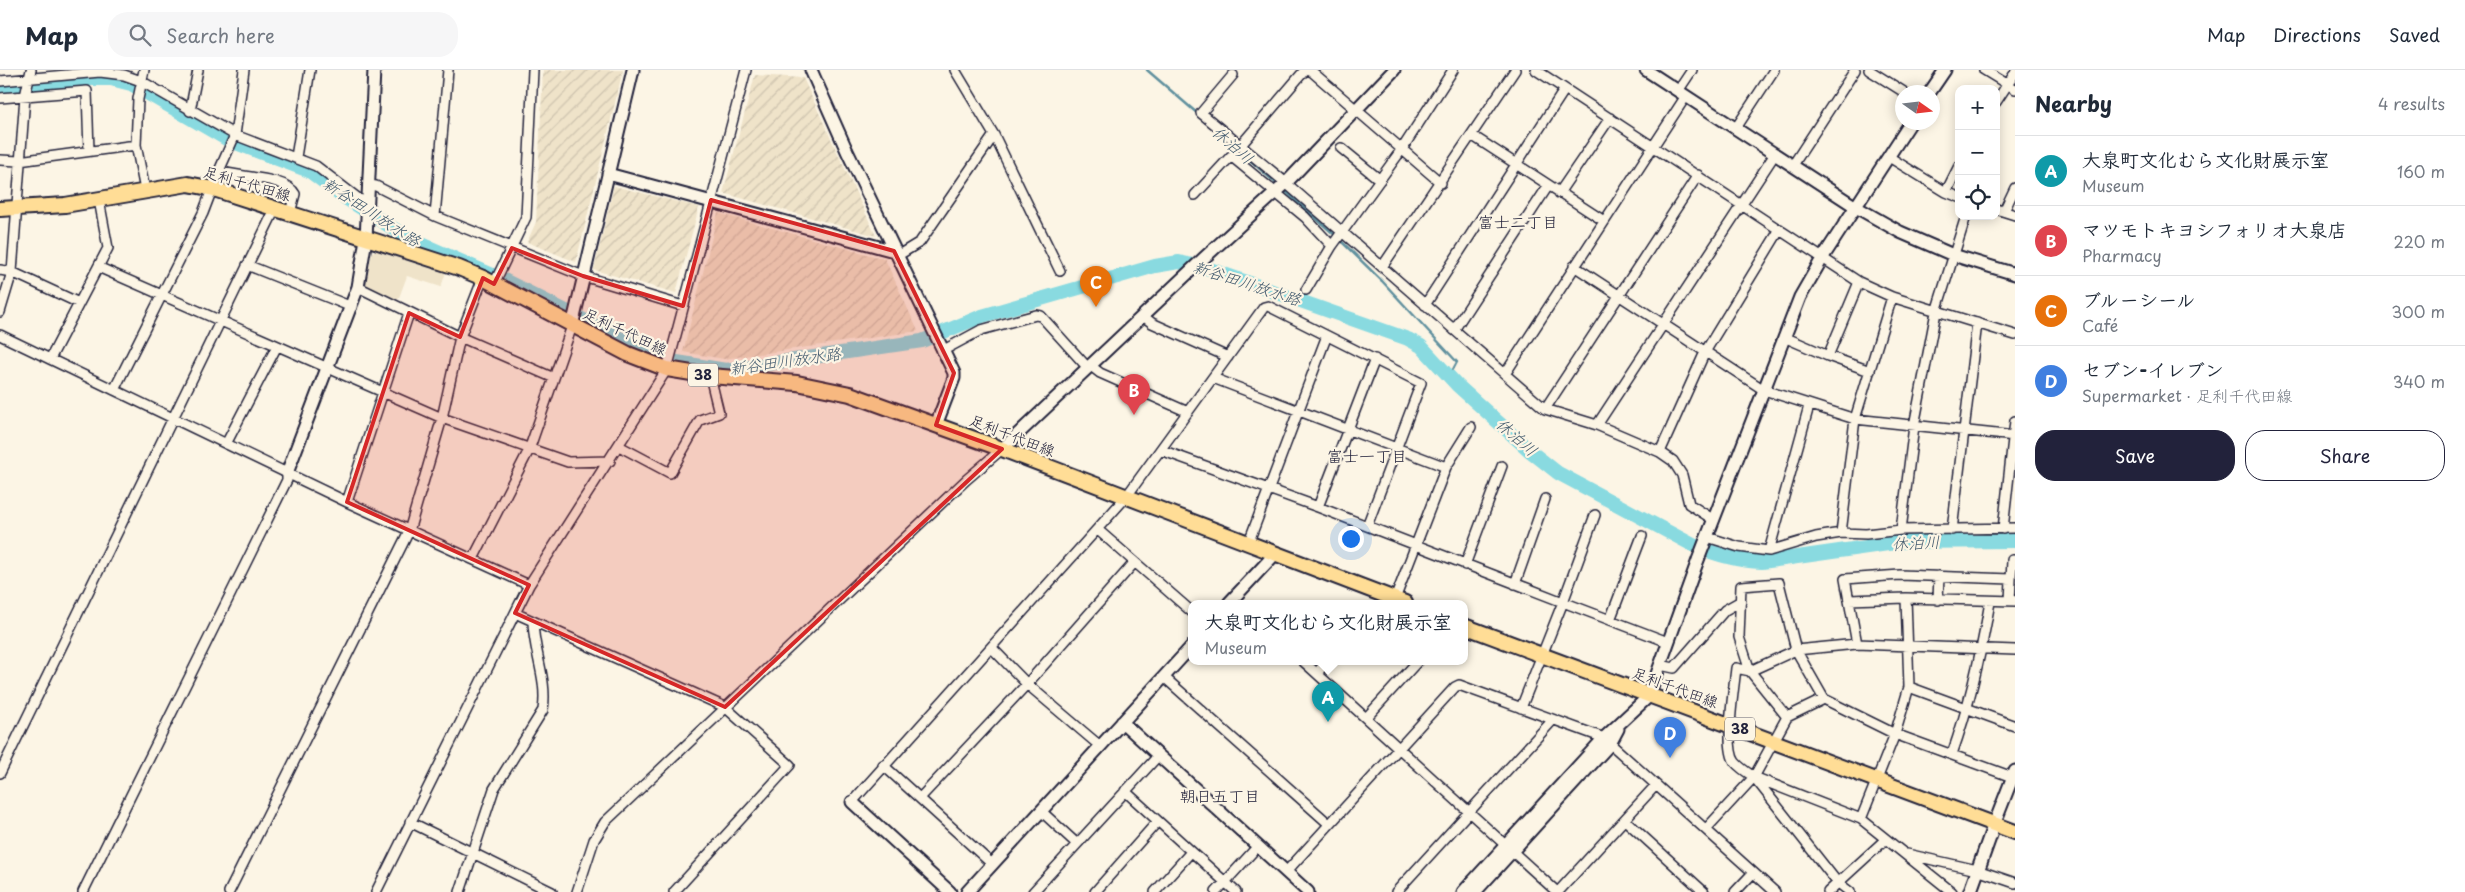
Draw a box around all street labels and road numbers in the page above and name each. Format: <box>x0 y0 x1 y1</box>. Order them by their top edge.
street label: 足利千代田線 <box>201 159 294 206</box>
street label: 足利千代田線 <box>580 301 671 360</box>
road number: 38 <box>688 364 718 386</box>
street label: 足利千代田線 <box>966 408 1059 461</box>
street label: 足利千代田線 <box>1629 660 1722 713</box>
road number: 38 <box>1725 718 1755 741</box>

